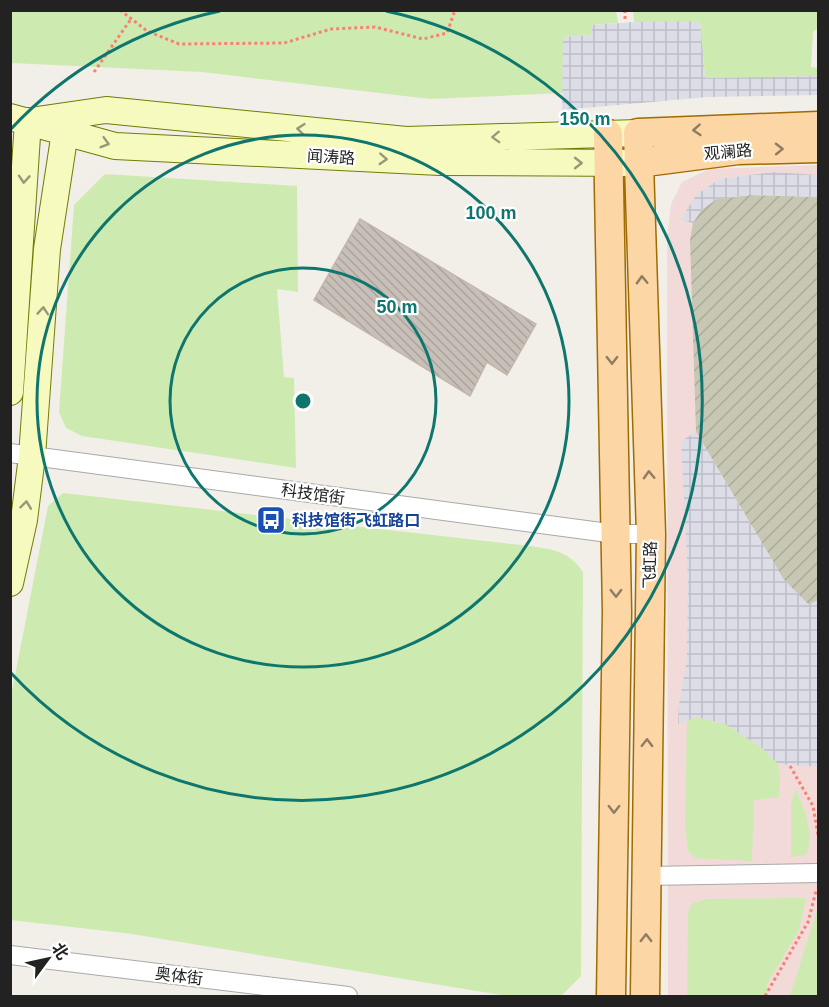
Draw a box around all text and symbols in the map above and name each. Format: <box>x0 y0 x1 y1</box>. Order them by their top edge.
text: 150 m <box>559 109 611 129</box>
one-way arrow <box>297 123 306 136</box>
one-way arrow <box>693 123 702 136</box>
one-way arrow <box>491 131 500 143</box>
one-way arrow <box>99 136 110 148</box>
street label: 观澜路 <box>703 141 753 163</box>
one-way arrow <box>775 143 784 155</box>
street label: 闻涛路 <box>307 147 355 167</box>
one-way arrow <box>378 153 387 166</box>
one-way arrow <box>573 156 582 169</box>
one-way arrow <box>18 175 31 184</box>
text: 100 m <box>465 203 517 223</box>
one-way arrow <box>635 276 648 285</box>
text: 50 m <box>376 297 418 317</box>
one-way arrow <box>36 306 49 315</box>
one-way arrow <box>606 356 619 365</box>
centre of rings <box>293 391 313 411</box>
one-way arrow <box>642 471 655 480</box>
street label: 科技馆街 <box>280 481 346 507</box>
one-way arrow <box>19 500 31 509</box>
bus stop icon: 科技馆街飞虹路口 <box>255 504 287 536</box>
place label: 科技馆街飞虹路口 <box>292 512 420 529</box>
street label: 飞虹路 <box>641 541 659 589</box>
one-way arrow <box>610 588 623 597</box>
one-way arrow <box>641 739 653 748</box>
one-way arrow <box>608 804 620 813</box>
north arrow <box>18 929 78 989</box>
one-way arrow <box>640 934 652 943</box>
text: 北 <box>49 940 72 962</box>
street label: 奥体街 <box>154 965 204 987</box>

